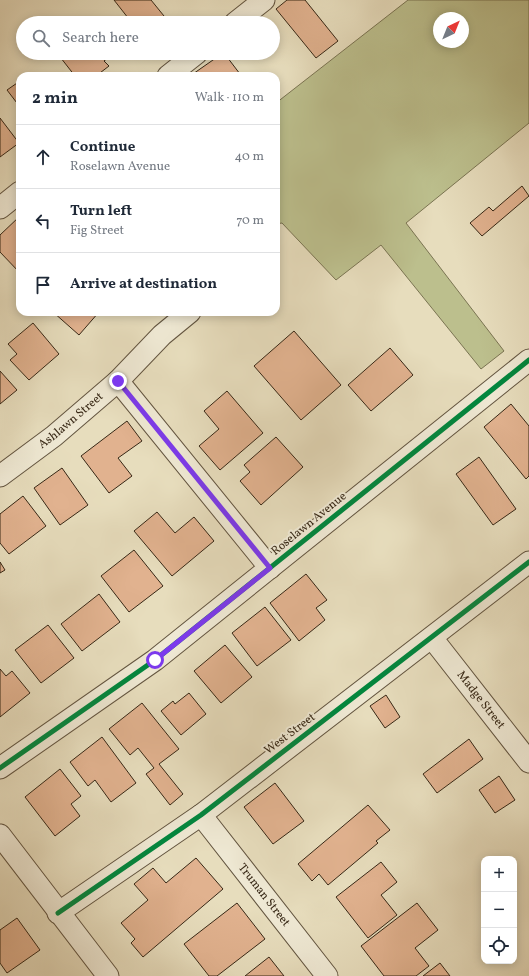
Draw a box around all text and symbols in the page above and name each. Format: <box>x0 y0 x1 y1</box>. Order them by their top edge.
north arrow <box>433 12 469 48</box>
search box <box>16 16 280 60</box>
icon: search <box>30 27 52 49</box>
text: Search here <box>62 28 139 49</box>
text: 2 min <box>32 87 78 110</box>
text: Walk · 110 m <box>195 89 264 107</box>
text: Continue <box>70 137 135 158</box>
icon: ahead <box>32 146 54 168</box>
text: 40 m <box>235 148 264 166</box>
text: Roselawn Avenue <box>70 158 170 176</box>
text: Turn left <box>70 201 132 222</box>
icon: left <box>32 210 54 232</box>
text: 70 m <box>236 212 264 230</box>
text: Fig Street <box>70 222 124 240</box>
icon: arrive <box>32 274 54 296</box>
text: Arrive at destination <box>70 274 217 295</box>
route end <box>109 372 127 390</box>
street label: Ashlawn Street <box>35 389 107 453</box>
street label: Roselawn Avenue <box>268 488 350 559</box>
route start <box>146 651 164 669</box>
street label: Madge Street <box>453 668 508 733</box>
street label: West Street <box>261 710 319 758</box>
map controls <box>481 856 517 964</box>
button: + <box>481 856 517 892</box>
street label: Truman Street <box>234 860 294 930</box>
button: − <box>481 892 517 928</box>
button: locate <box>481 928 517 964</box>

